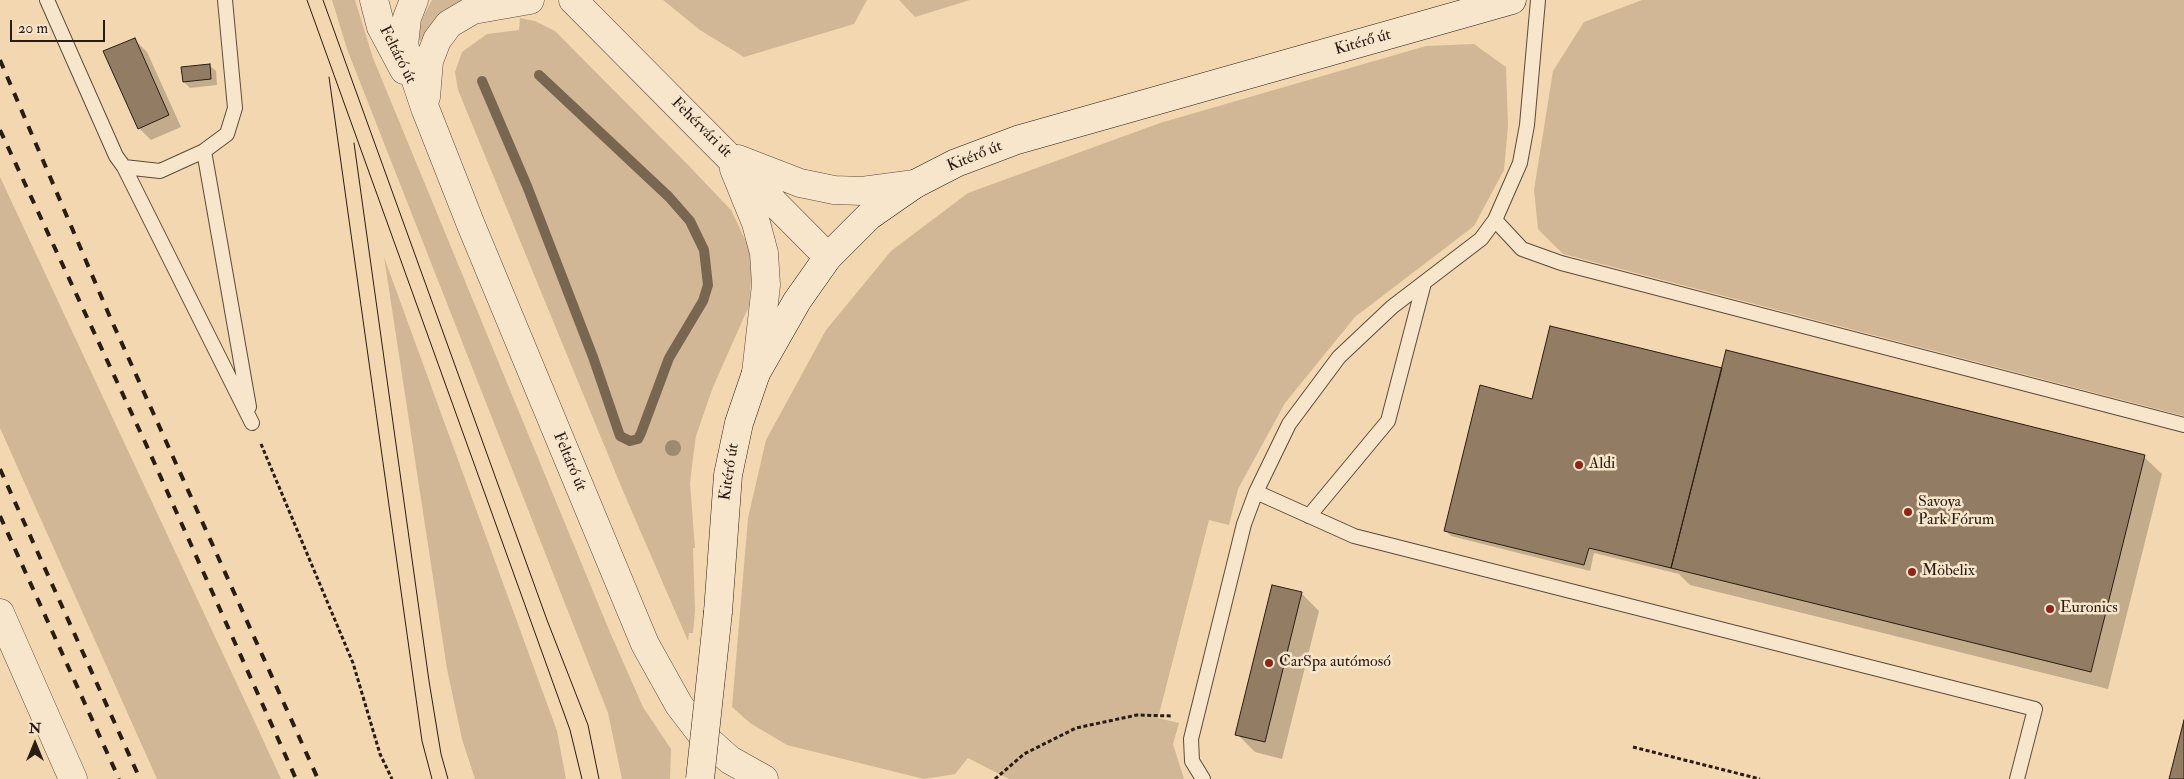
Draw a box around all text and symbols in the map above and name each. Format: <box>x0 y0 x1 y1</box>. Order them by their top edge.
scale bar <box>12 10 108 42</box>
text: 20 m <box>18 19 48 38</box>
street label: Feltáró út <box>374 23 420 87</box>
street label: Kitérő út <box>1333 26 1393 60</box>
street label: Fehérvári út <box>667 94 735 162</box>
street label: Kitérő út <box>945 137 1005 177</box>
street label: Feltáró út <box>548 429 590 495</box>
street label: Kitérő út <box>716 442 744 502</box>
place label: Aldi <box>1589 455 1615 475</box>
marker: Aldi <box>1573 459 1585 471</box>
place label: Savoya Park Fórum <box>1918 493 1995 531</box>
marker: Savoya Park Fórum <box>1902 506 1914 518</box>
place label: Möbelix <box>1922 562 1975 582</box>
marker: Möbelix <box>1906 566 1918 578</box>
place label: Euronics <box>2060 599 2118 619</box>
marker: Euronics <box>2044 603 2056 615</box>
place label: CarSpa autómosó <box>1279 653 1391 673</box>
marker: CarSpa autómosó <box>1263 657 1275 669</box>
north arrow <box>10 719 60 769</box>
text: N <box>29 720 41 737</box>

